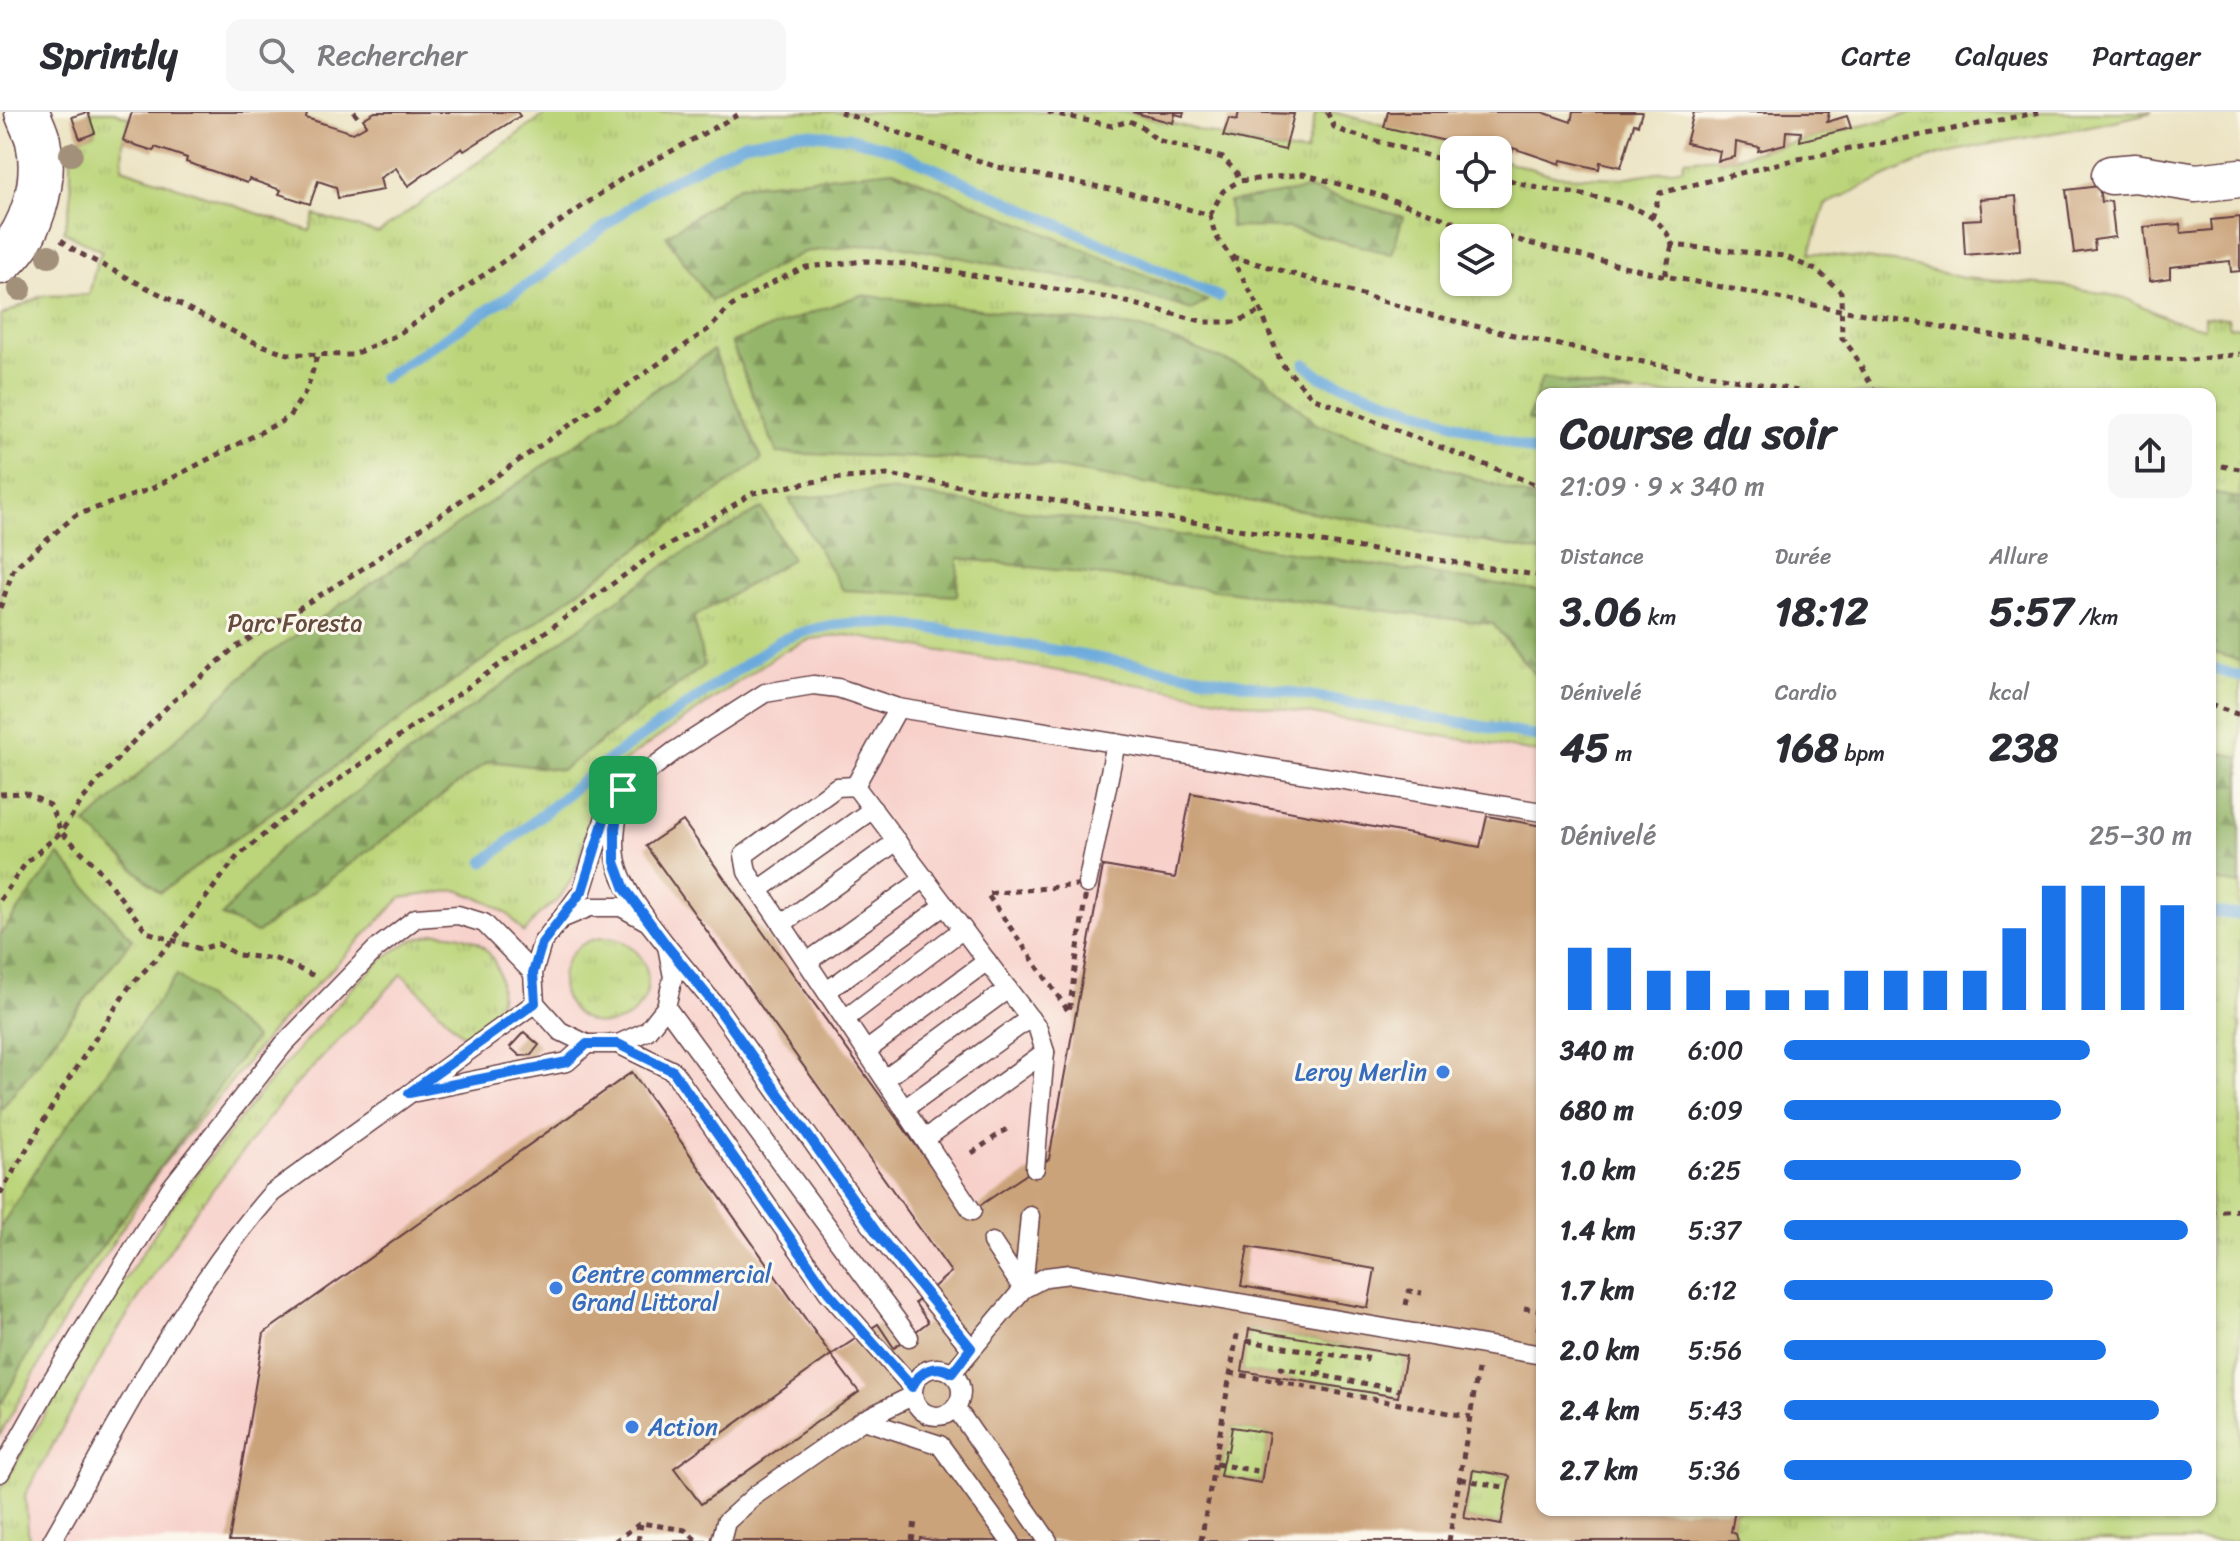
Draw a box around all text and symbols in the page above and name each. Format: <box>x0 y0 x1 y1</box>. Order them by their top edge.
search box <box>226 19 786 91</box>
text: Sprintly <box>40 22 178 89</box>
text: Rechercher <box>318 28 467 82</box>
text: Carte <box>1841 31 1911 80</box>
text: Calques <box>1955 31 2048 80</box>
text: Partager <box>2092 31 2200 80</box>
icon: search <box>254 33 298 77</box>
map controls <box>1440 136 1512 296</box>
button: locate <box>1440 136 1512 208</box>
button: layers <box>1440 224 1512 296</box>
text: Course du soir <box>1560 394 1835 472</box>
button: share <box>2108 414 2192 498</box>
text: 21:09 · 9 × 340 m <box>1560 463 1765 509</box>
text: Distance <box>1560 537 1644 576</box>
text: Durée <box>1775 537 1831 576</box>
text: Allure <box>1989 537 2048 576</box>
text: 3.06 <box>1560 576 1642 647</box>
text: 18:12 <box>1775 576 1868 647</box>
text: 5:57 <box>1989 576 2073 647</box>
text: km <box>1642 598 1676 637</box>
text: /km <box>2073 598 2118 637</box>
park label: Parc Foresta <box>228 602 362 644</box>
text: Dénivelé <box>1560 673 1642 712</box>
text: Cardio <box>1775 673 1837 712</box>
text: kcal <box>1989 673 2029 712</box>
text: 45 <box>1560 712 1609 783</box>
text: 168 <box>1775 712 1839 783</box>
text: 238 <box>1989 712 2059 783</box>
text: m <box>1609 734 1632 773</box>
text: bpm <box>1839 734 1885 773</box>
pin <box>589 756 657 824</box>
icon: arrive <box>601 768 645 812</box>
text: Dénivelé <box>1560 812 1656 858</box>
text: 25–30 m <box>2089 812 2192 858</box>
text: 340 m <box>1560 1027 1634 1073</box>
text: 6:00 <box>1688 1027 1743 1073</box>
place label: Leroy Merlin <box>1295 1051 1427 1093</box>
marker: Leroy Merlin <box>1434 1063 1452 1081</box>
text: 680 m <box>1560 1087 1634 1133</box>
text: 6:09 <box>1688 1087 1743 1133</box>
text: 1.0 km <box>1560 1147 1636 1193</box>
text: 6:25 <box>1688 1147 1742 1193</box>
text: 1.4 km <box>1560 1207 1636 1253</box>
text: 5:37 <box>1688 1207 1741 1253</box>
place label: Centre commercial Grand Littoral <box>572 1253 773 1323</box>
text: 1.7 km <box>1560 1267 1634 1313</box>
text: 6:12 <box>1688 1267 1737 1313</box>
marker: Centre commercial Grand Littoral <box>547 1279 565 1297</box>
text: 2.0 km <box>1560 1327 1640 1373</box>
text: 5:56 <box>1688 1327 1742 1373</box>
text: 2.4 km <box>1560 1387 1640 1433</box>
text: 5:43 <box>1688 1387 1742 1433</box>
place label: Action <box>647 1406 718 1448</box>
marker: Action <box>623 1418 641 1436</box>
text: 2.7 km <box>1560 1447 1638 1493</box>
text: 5:36 <box>1688 1447 1741 1493</box>

